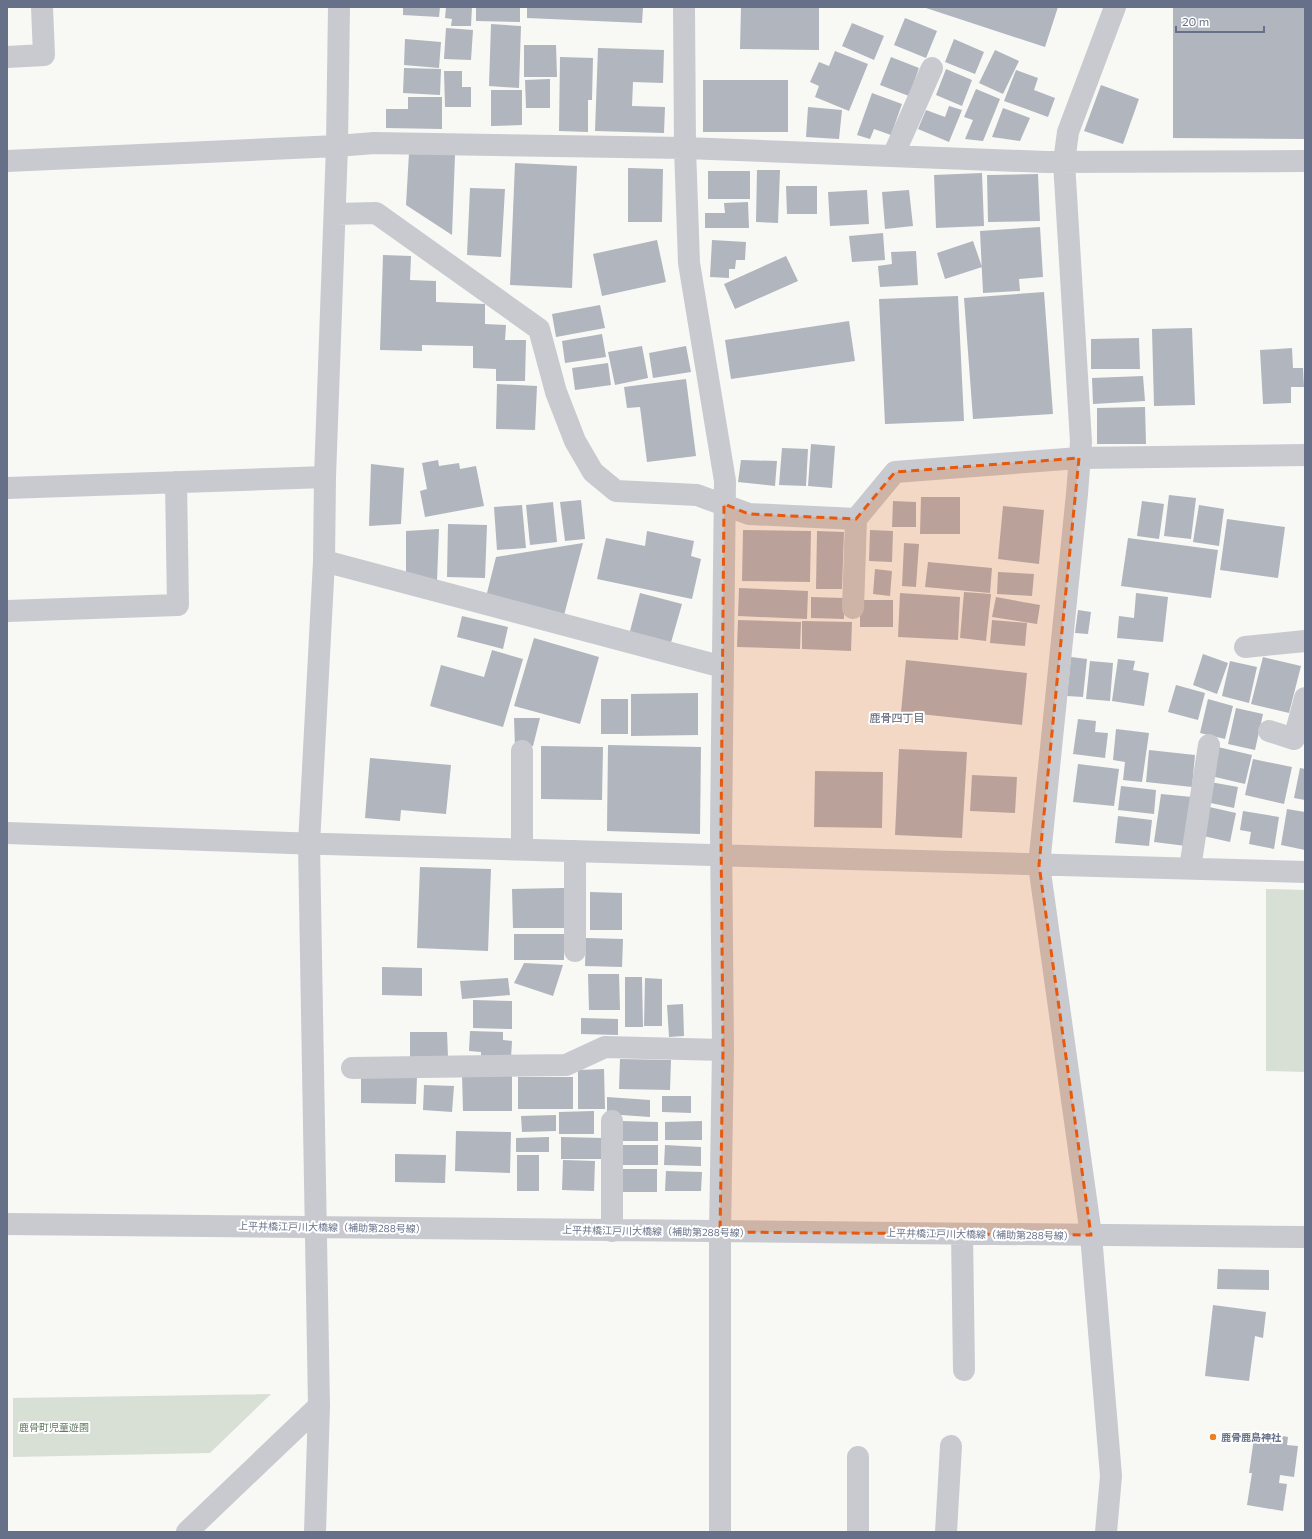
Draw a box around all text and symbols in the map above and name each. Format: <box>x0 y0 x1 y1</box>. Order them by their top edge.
scale bar <box>1176 8 1264 34</box>
text: 20 m <box>1182 14 1209 28</box>
district label: 鹿骨四丁目 <box>870 711 925 724</box>
street label: 上平井橋江戸川大橋線（補助第288号線） <box>238 1219 426 1235</box>
street label: 上平井橋江戸川大橋線（補助第288号線） <box>562 1223 750 1239</box>
street label: 上平井橋江戸川大橋線（補助第288号線） <box>886 1226 1074 1242</box>
park label: 鹿骨町児童遊園 <box>19 1421 89 1433</box>
place label: 鹿骨鹿島神社 <box>1221 1431 1282 1443</box>
marker: 鹿骨鹿島神社 <box>1208 1432 1218 1442</box>

